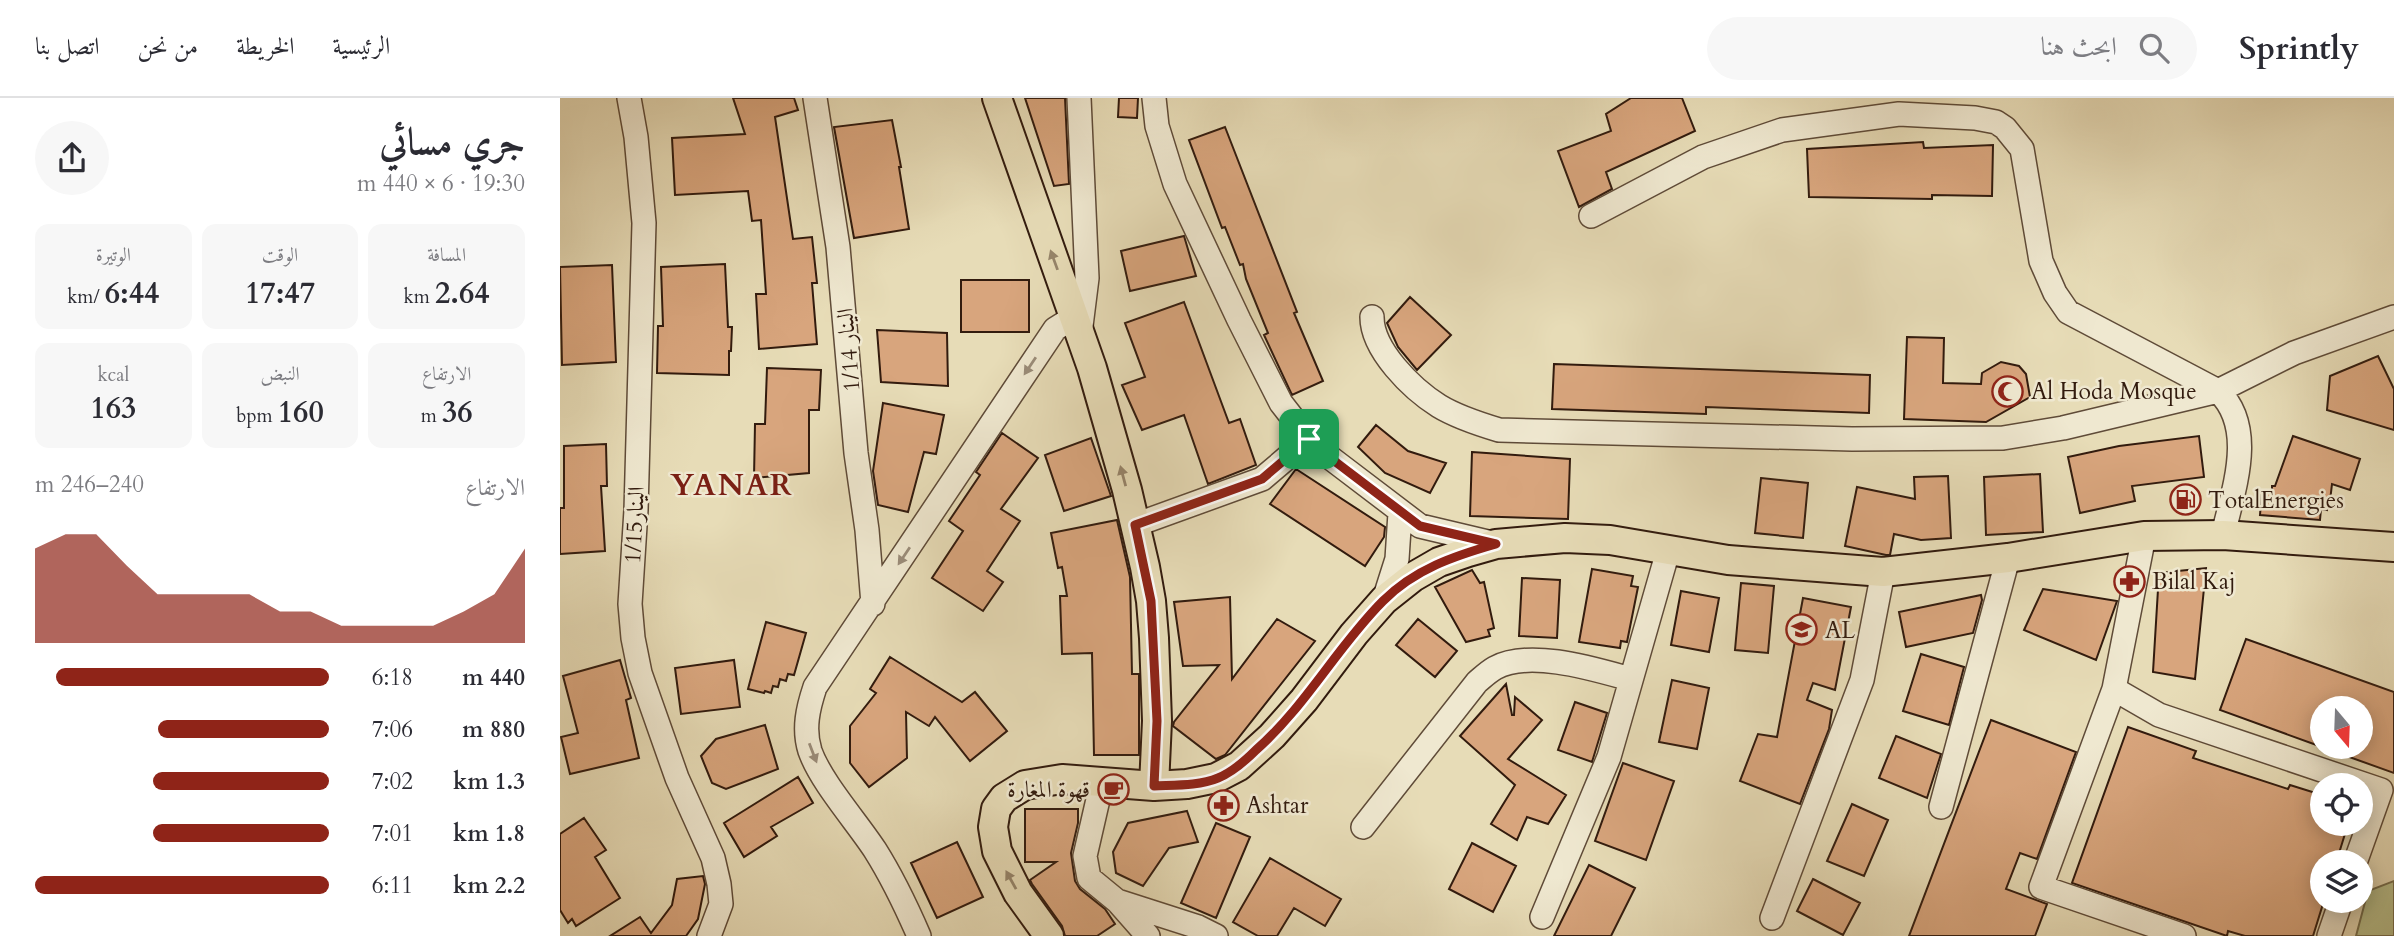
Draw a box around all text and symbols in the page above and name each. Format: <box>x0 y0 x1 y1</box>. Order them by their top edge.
search box <box>1707 17 2197 80</box>
text: Sprintly <box>2239 26 2359 71</box>
text: ابحث هنا <box>2041 29 2117 64</box>
icon: search <box>2135 29 2173 67</box>
text: اتصل بنا <box>35 30 99 63</box>
text: من نحن <box>137 30 198 63</box>
text: الخريطة <box>236 30 295 63</box>
text: الرئيسية <box>333 30 390 63</box>
text: جري مسائي <box>379 116 525 168</box>
button: share <box>35 121 109 195</box>
text: 19:30 · 6 × 440 m <box>357 168 525 199</box>
text: الوتيرة <box>96 242 131 268</box>
text: الوقت <box>262 242 298 268</box>
text: المسافة <box>427 242 466 268</box>
one-way arrow <box>1048 249 1059 270</box>
text: 6:44 <box>105 273 160 314</box>
text: 17:47 <box>245 273 315 314</box>
text: 2.64 <box>435 273 490 314</box>
text: /km <box>67 284 105 310</box>
text: km <box>404 284 435 310</box>
street label: الينار 1/14 <box>829 307 868 393</box>
one-way arrow <box>1023 357 1037 375</box>
text: النبض <box>260 361 300 387</box>
text: الارتفاع <box>422 361 471 387</box>
text: kcal <box>97 362 129 388</box>
mosque icon: Al Hoda Mosque <box>1991 374 2025 408</box>
place label: Al Hoda Mosque <box>2031 376 2197 407</box>
text: 163 <box>90 388 136 429</box>
text: 160 <box>278 392 324 433</box>
text: 36 <box>442 392 473 433</box>
text: bpm <box>236 403 278 429</box>
text: m <box>421 403 442 429</box>
pin <box>1279 409 1339 469</box>
icon: arrive <box>1290 420 1328 458</box>
district label: YANAR <box>670 465 794 506</box>
one-way arrow <box>1117 465 1128 487</box>
text: 240–246 m <box>35 469 144 500</box>
text: الارتفاع <box>465 472 525 503</box>
fuel station icon: TotalEnergies <box>2168 483 2202 517</box>
place label: TotalEnergies <box>2208 485 2344 516</box>
street label: الينار1/15 <box>617 486 652 565</box>
one-way arrow <box>898 546 911 566</box>
pharmacy icon: Bilal Kaj <box>2112 564 2146 598</box>
place label: Bilal Kaj <box>2152 566 2235 597</box>
school or university icon: AL <box>1785 613 1819 647</box>
place label: AL <box>1825 615 1855 646</box>
text: 6:18 <box>372 662 413 693</box>
text: 440 m <box>462 662 525 693</box>
north arrow <box>2310 696 2373 760</box>
map controls <box>2310 696 2373 913</box>
text: 7:06 <box>372 714 413 745</box>
text: 880 m <box>462 714 525 745</box>
one-way arrow <box>808 743 819 764</box>
text: 7:02 <box>372 766 413 797</box>
text: 1.3 km <box>453 766 525 797</box>
cafe icon: قهوة المغارة <box>1096 772 1130 806</box>
button: locate <box>2310 773 2373 836</box>
place label: قهوة المغارة <box>1007 774 1090 805</box>
pharmacy icon: Ashtar <box>1206 788 1240 822</box>
place label: Ashtar <box>1246 790 1309 821</box>
text: 7:01 <box>372 818 413 849</box>
text: 1.8 km <box>453 818 525 849</box>
button: layers <box>2310 850 2373 913</box>
text: 6:11 <box>372 870 413 901</box>
text: 2.2 km <box>453 870 525 901</box>
one-way arrow <box>1005 870 1016 890</box>

